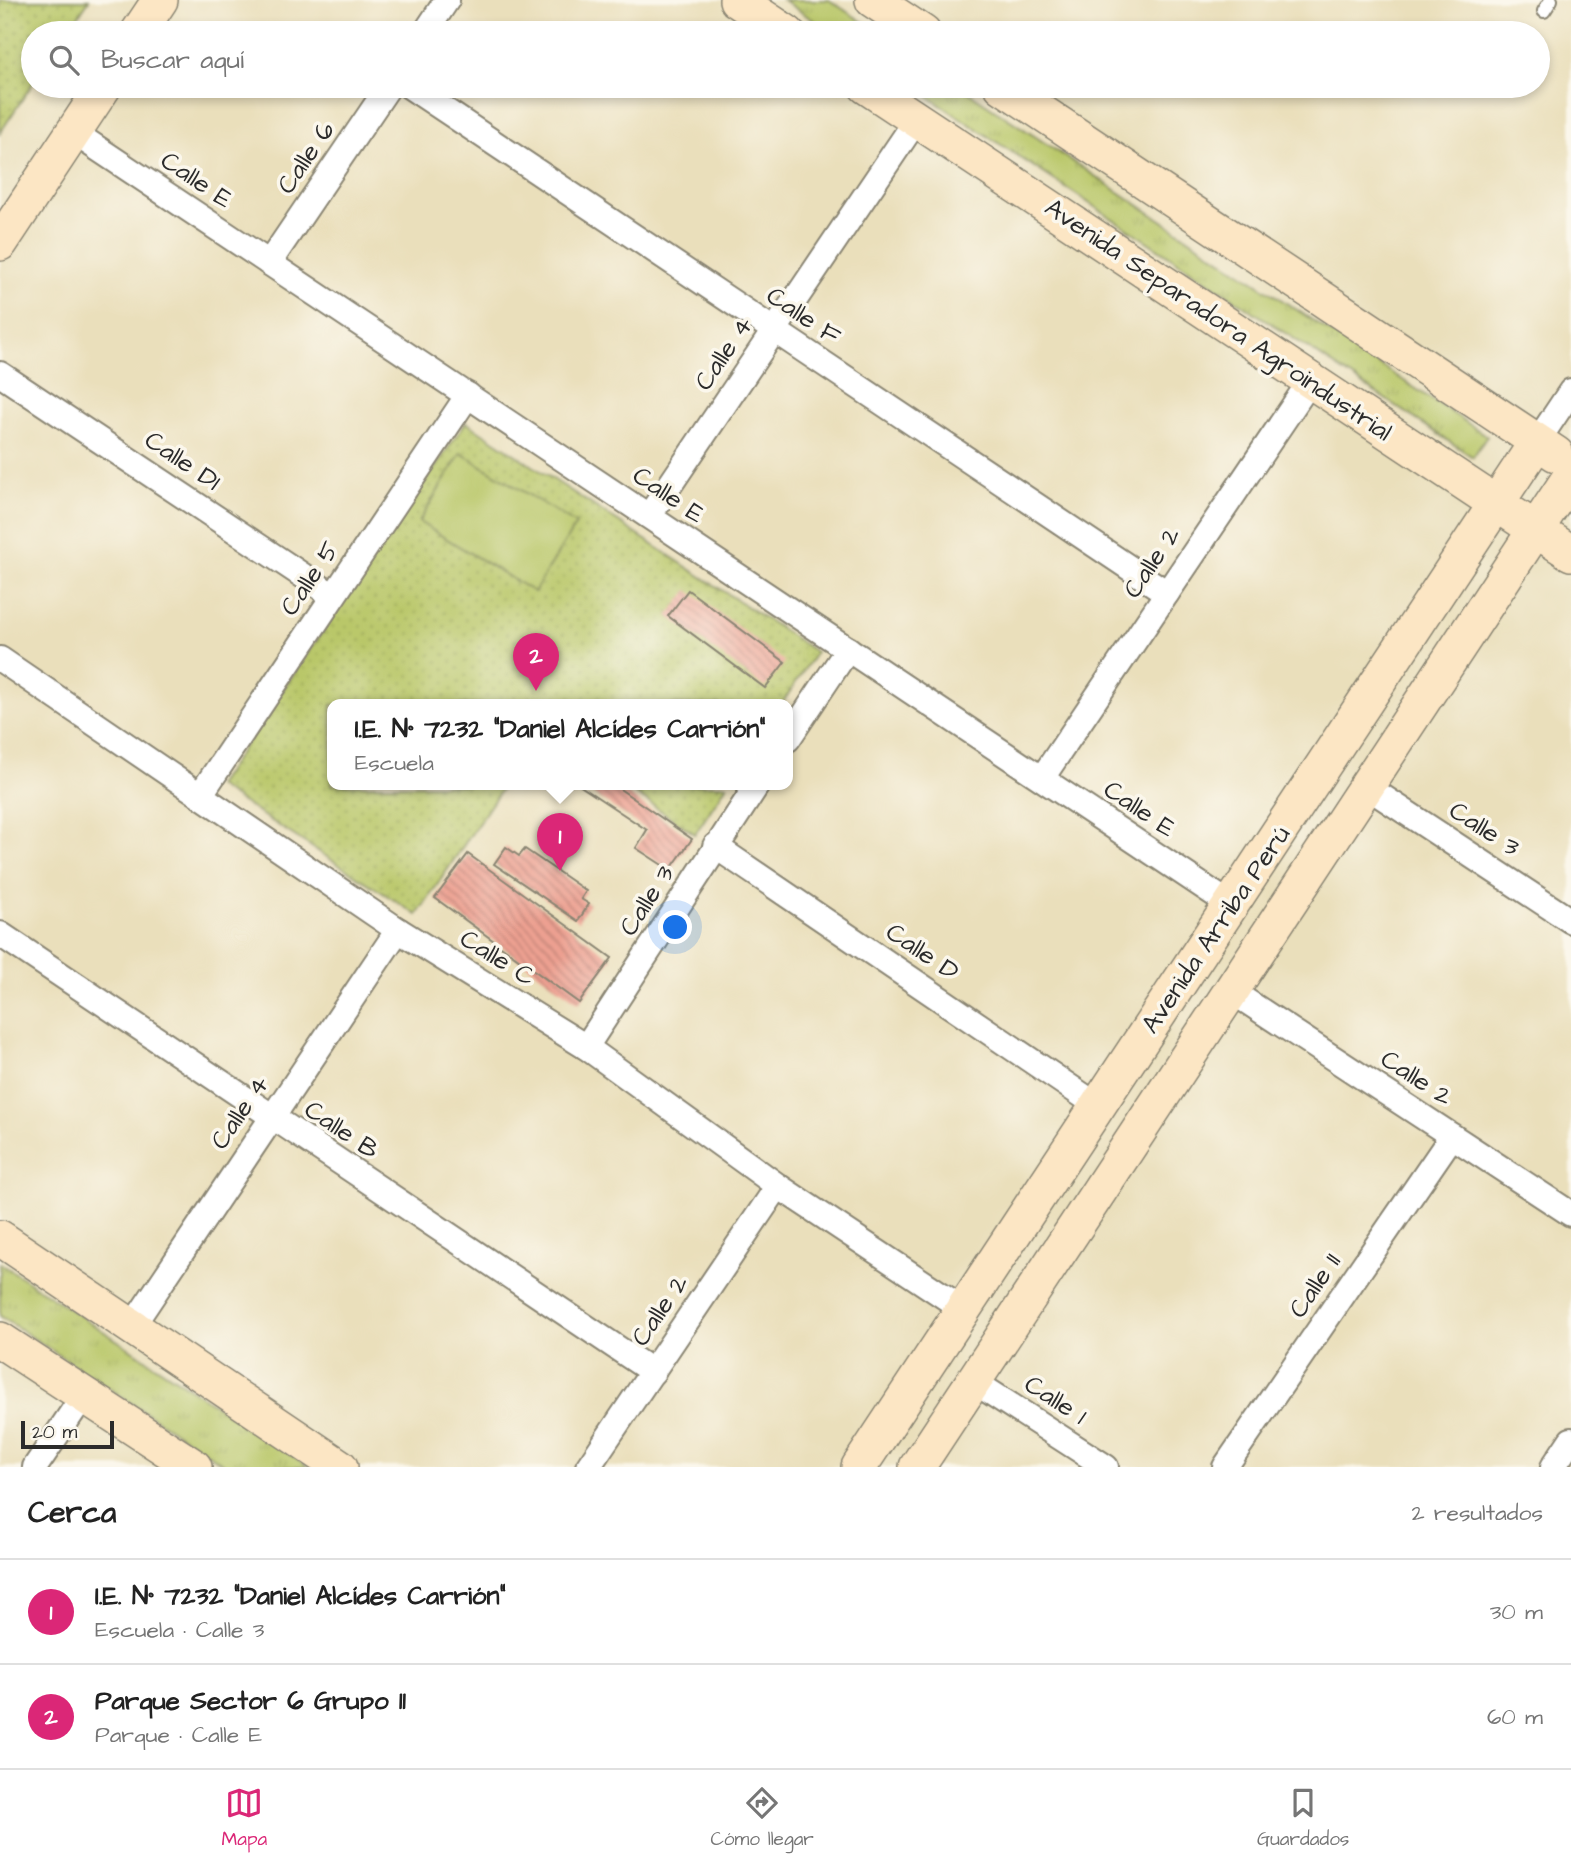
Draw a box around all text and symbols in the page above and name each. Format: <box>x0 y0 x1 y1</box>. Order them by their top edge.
search box <box>21 21 1550 98</box>
icon: search <box>45 41 83 79</box>
text: Buscar aquí <box>101 42 244 78</box>
street label: Calle 6 <box>268 114 343 201</box>
street label: Calle E <box>153 143 240 217</box>
street label: Avenida Separadora Agroindustrial <box>1037 190 1399 452</box>
street label: Calle F <box>759 278 848 354</box>
street label: Calle 4 <box>686 309 762 398</box>
street label: Calle D1 <box>137 422 228 499</box>
street label: Calle E <box>625 458 712 532</box>
street label: Calle 2 <box>1115 520 1189 605</box>
street label: Calle 5 <box>272 534 348 623</box>
pin: 2 <box>513 633 559 691</box>
popup <box>327 699 793 790</box>
text: I.E. N° 7232 "Daniel Alcídes Carrión" <box>355 711 765 747</box>
text: Escuela <box>355 747 434 779</box>
street label: Calle E <box>1096 772 1183 846</box>
street label: Calle 3 <box>1442 793 1527 865</box>
pin: 1 <box>537 813 583 871</box>
street label: Avenida Arriba Perú <box>1133 818 1299 1041</box>
street label: Calle 3 <box>611 858 683 943</box>
your location <box>658 910 692 944</box>
street label: Calle D <box>879 914 966 990</box>
street label: Calle C <box>453 921 542 995</box>
street label: Calle 2 <box>1373 1041 1460 1115</box>
street label: Calle 4 <box>202 1068 278 1157</box>
street label: Calle B <box>297 1092 386 1168</box>
street label: Calle 11 <box>1280 1246 1350 1325</box>
street label: Calle 2 <box>623 1268 697 1353</box>
street label: Calle 1 <box>1017 1366 1094 1433</box>
scale bar <box>21 1418 114 1450</box>
text: 20 m <box>32 1419 77 1446</box>
text: Cerca <box>28 1492 116 1534</box>
text: 2 resultados <box>1411 1497 1543 1529</box>
text: I.E. N° 7232 "Daniel Alcídes Carrión" <box>95 1578 506 1614</box>
text: 1 <box>50 1596 52 1628</box>
text: 30 m <box>1490 1596 1543 1628</box>
text: Escuela · Calle 3 <box>95 1614 264 1646</box>
text: Parque Sector 6 Grupo 11 <box>95 1683 406 1719</box>
text: 2 <box>44 1701 58 1733</box>
text: 60 m <box>1487 1701 1543 1733</box>
text: Parque · Calle E <box>95 1719 262 1751</box>
tab: Mapa <box>222 1784 267 1853</box>
tab: Cómo llegar <box>710 1784 814 1853</box>
tab: Guardados <box>1257 1784 1349 1853</box>

